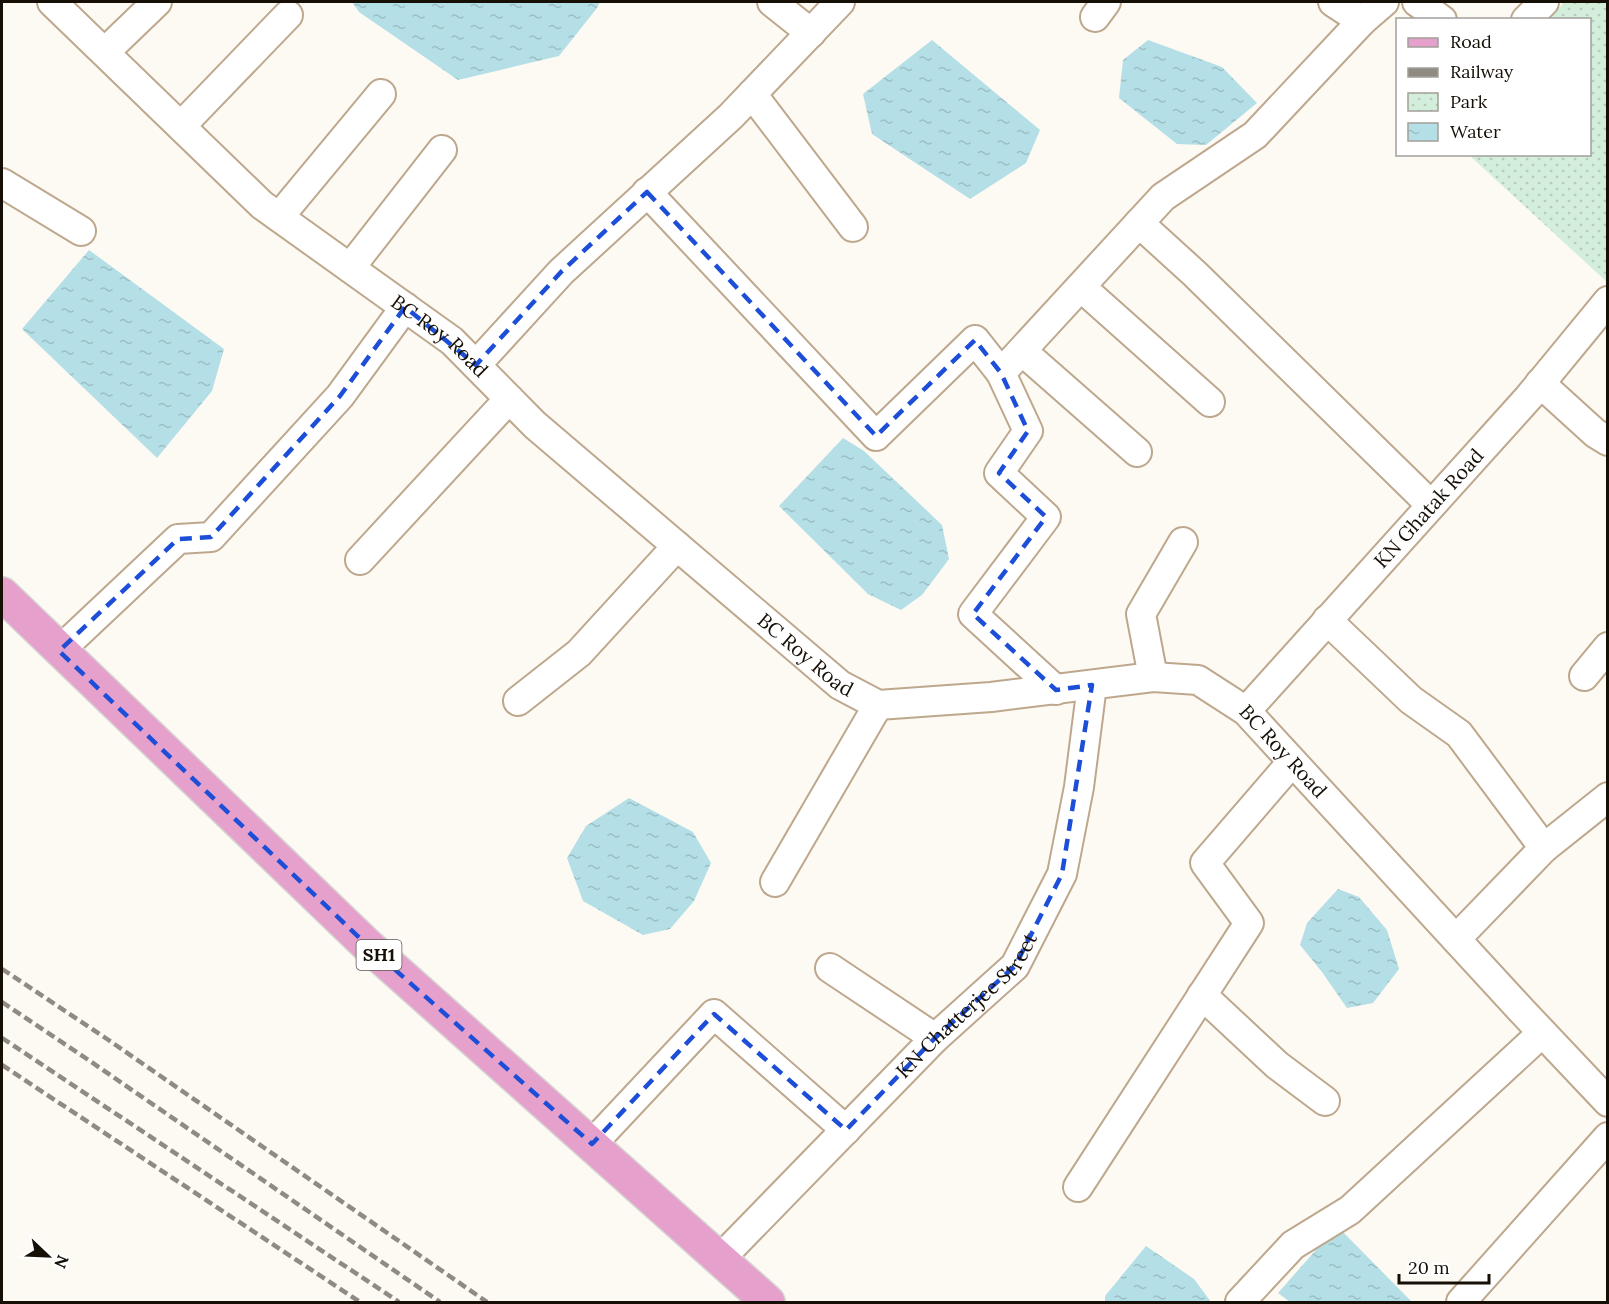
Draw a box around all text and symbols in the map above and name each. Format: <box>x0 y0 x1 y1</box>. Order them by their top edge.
legend <box>1396 18 1591 156</box>
text: Road <box>1450 30 1492 53</box>
text: Railway <box>1450 60 1514 83</box>
text: Park <box>1450 90 1488 113</box>
text: Water <box>1450 120 1501 143</box>
street label: BC Roy Road <box>387 289 494 382</box>
street label: KN Ghatak Road <box>1368 443 1489 573</box>
street label: BC Roy Road <box>753 607 858 702</box>
street label: BC Roy Road <box>1234 699 1333 803</box>
street label: KN Chatterjee Street <box>890 928 1042 1083</box>
road number: SH1 <box>356 940 401 970</box>
north arrow <box>18 1226 78 1286</box>
scale bar <box>1399 1247 1489 1285</box>
text: N <box>50 1252 73 1271</box>
text: 20 m <box>1408 1256 1450 1279</box>

